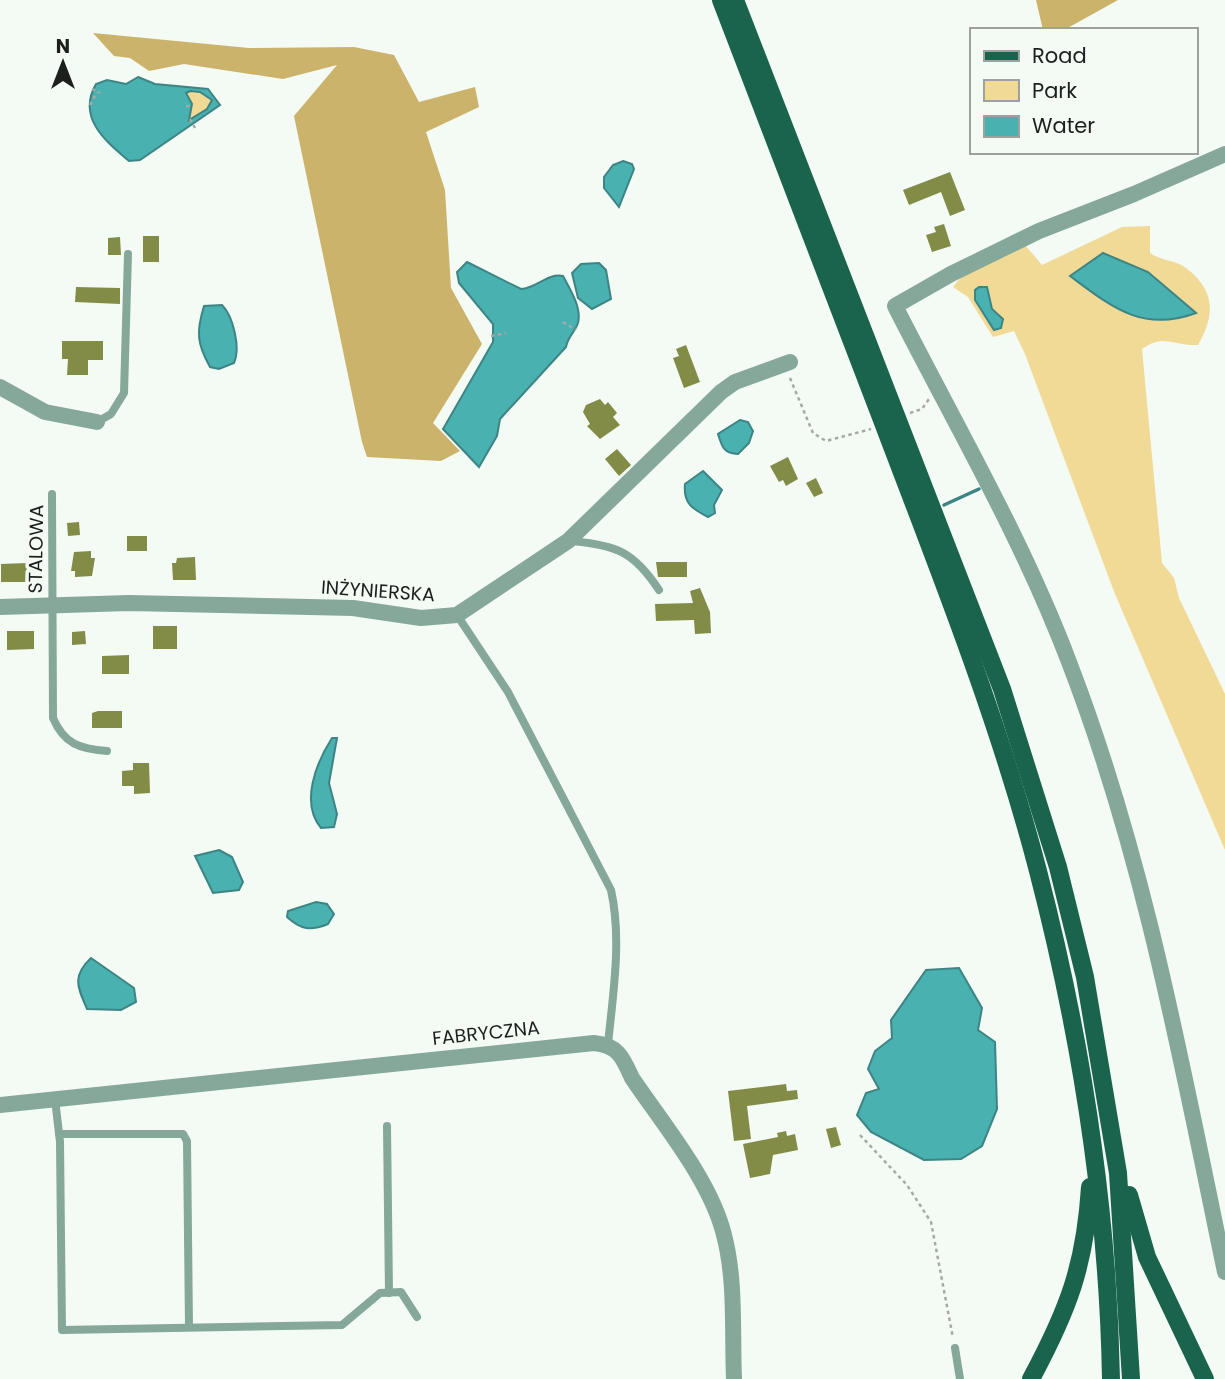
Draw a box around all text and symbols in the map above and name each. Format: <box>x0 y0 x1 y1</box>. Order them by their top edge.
north arrow <box>28 28 98 98</box>
legend <box>970 28 1197 154</box>
text: N <box>56 33 70 60</box>
text: Road <box>1032 41 1087 70</box>
text: Park <box>1032 76 1077 105</box>
text: Water <box>1032 111 1095 140</box>
street label: STALOWA <box>22 504 50 594</box>
street label: INŻYNIERSKA <box>320 574 436 608</box>
street label: FABRYCZNA <box>431 1014 541 1052</box>

